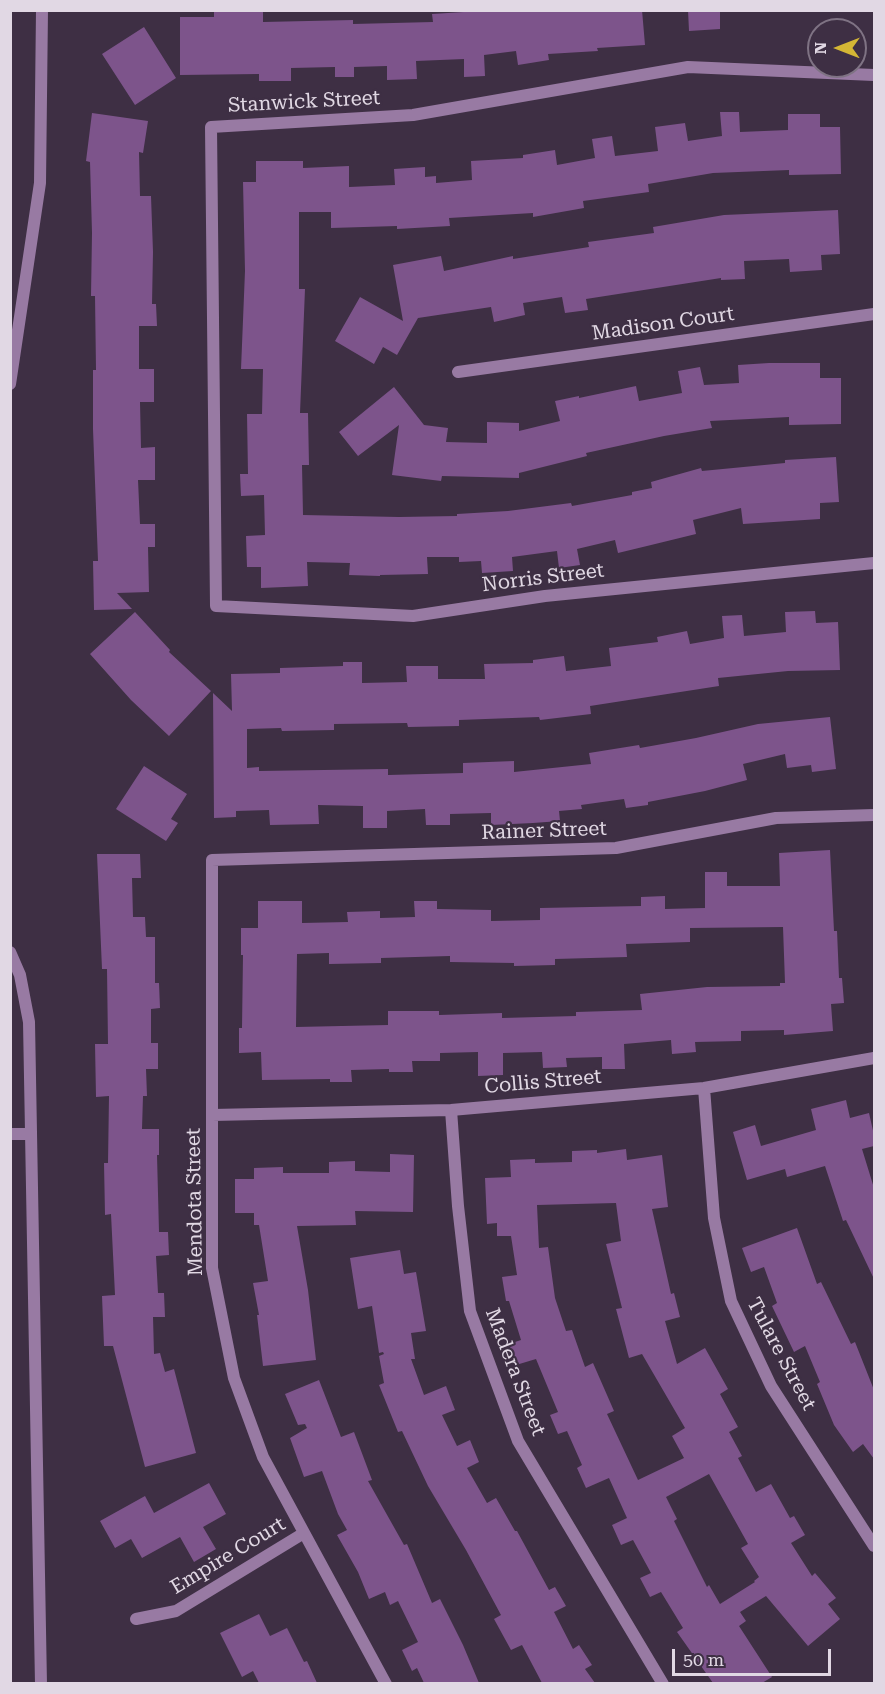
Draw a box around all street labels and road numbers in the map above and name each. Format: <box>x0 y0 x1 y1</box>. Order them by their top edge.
street label: Stanwick Street <box>227 86 381 118</box>
street label: Madison Court <box>590 302 736 346</box>
street label: Norris Street <box>481 559 605 597</box>
street label: Rainer Street <box>481 817 607 845</box>
street label: Collis Street <box>483 1065 603 1099</box>
street label: Mendota Street <box>182 1128 208 1276</box>
street label: Tulare Street <box>741 1294 821 1414</box>
street label: Madera Street <box>480 1305 550 1439</box>
street label: Empire Court <box>166 1512 290 1600</box>

